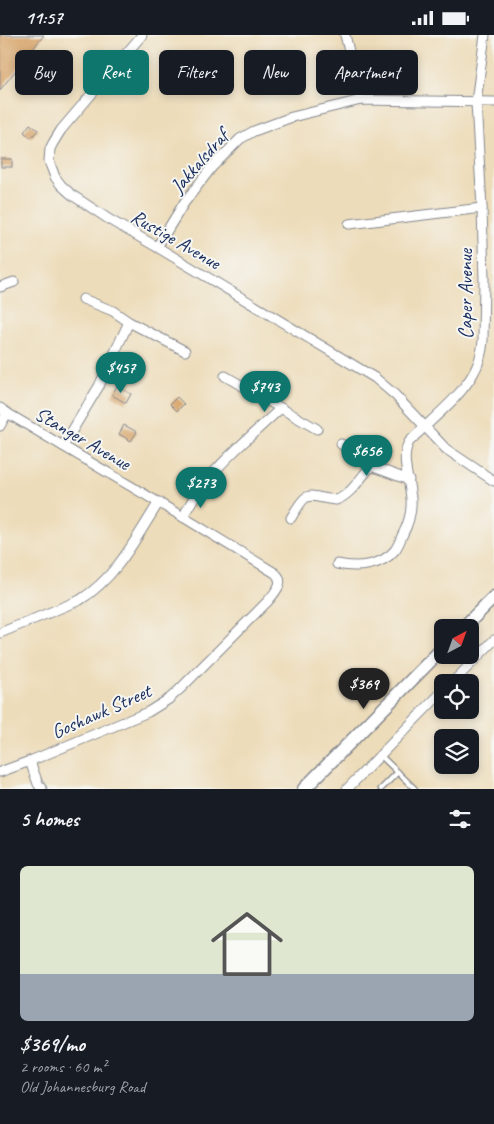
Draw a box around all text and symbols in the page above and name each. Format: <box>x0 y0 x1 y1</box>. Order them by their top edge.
text: 11:57 <box>25 6 63 30</box>
chip: Buy <box>15 50 73 95</box>
chip: Rent <box>83 50 149 95</box>
chip: Filters <box>159 50 234 95</box>
chip: New <box>244 50 306 95</box>
chip: Apartment <box>316 50 418 95</box>
street label: Jakkalsdraf <box>164 121 237 199</box>
street label: Rustige Avenue <box>127 204 226 276</box>
street label: Caper Avenue <box>453 247 478 339</box>
pin: $457 <box>91 351 151 394</box>
text: $457 <box>107 358 135 378</box>
pin: $743 <box>235 371 295 413</box>
text: $743 <box>251 377 279 397</box>
street label: Stanger Avenue <box>31 401 136 477</box>
pin: $656 <box>337 435 397 477</box>
text: $656 <box>352 441 382 461</box>
pin: $273 <box>171 467 231 509</box>
text: $273 <box>187 473 215 493</box>
north arrow <box>434 619 479 664</box>
map controls <box>434 619 479 774</box>
pin: $369 <box>334 667 394 710</box>
text: $369 <box>350 674 378 694</box>
button: locate <box>434 674 479 719</box>
street label: Goshawk Street <box>48 677 157 745</box>
button: layers <box>434 729 479 774</box>
icon: filters <box>446 805 474 833</box>
text: 5 homes <box>20 806 79 832</box>
icon: home <box>202 899 292 989</box>
text: $369/mo <box>20 1031 85 1057</box>
text: 2 rooms · 60 m² <box>20 1057 106 1077</box>
text: Old Johannesburg Road <box>20 1077 145 1097</box>

